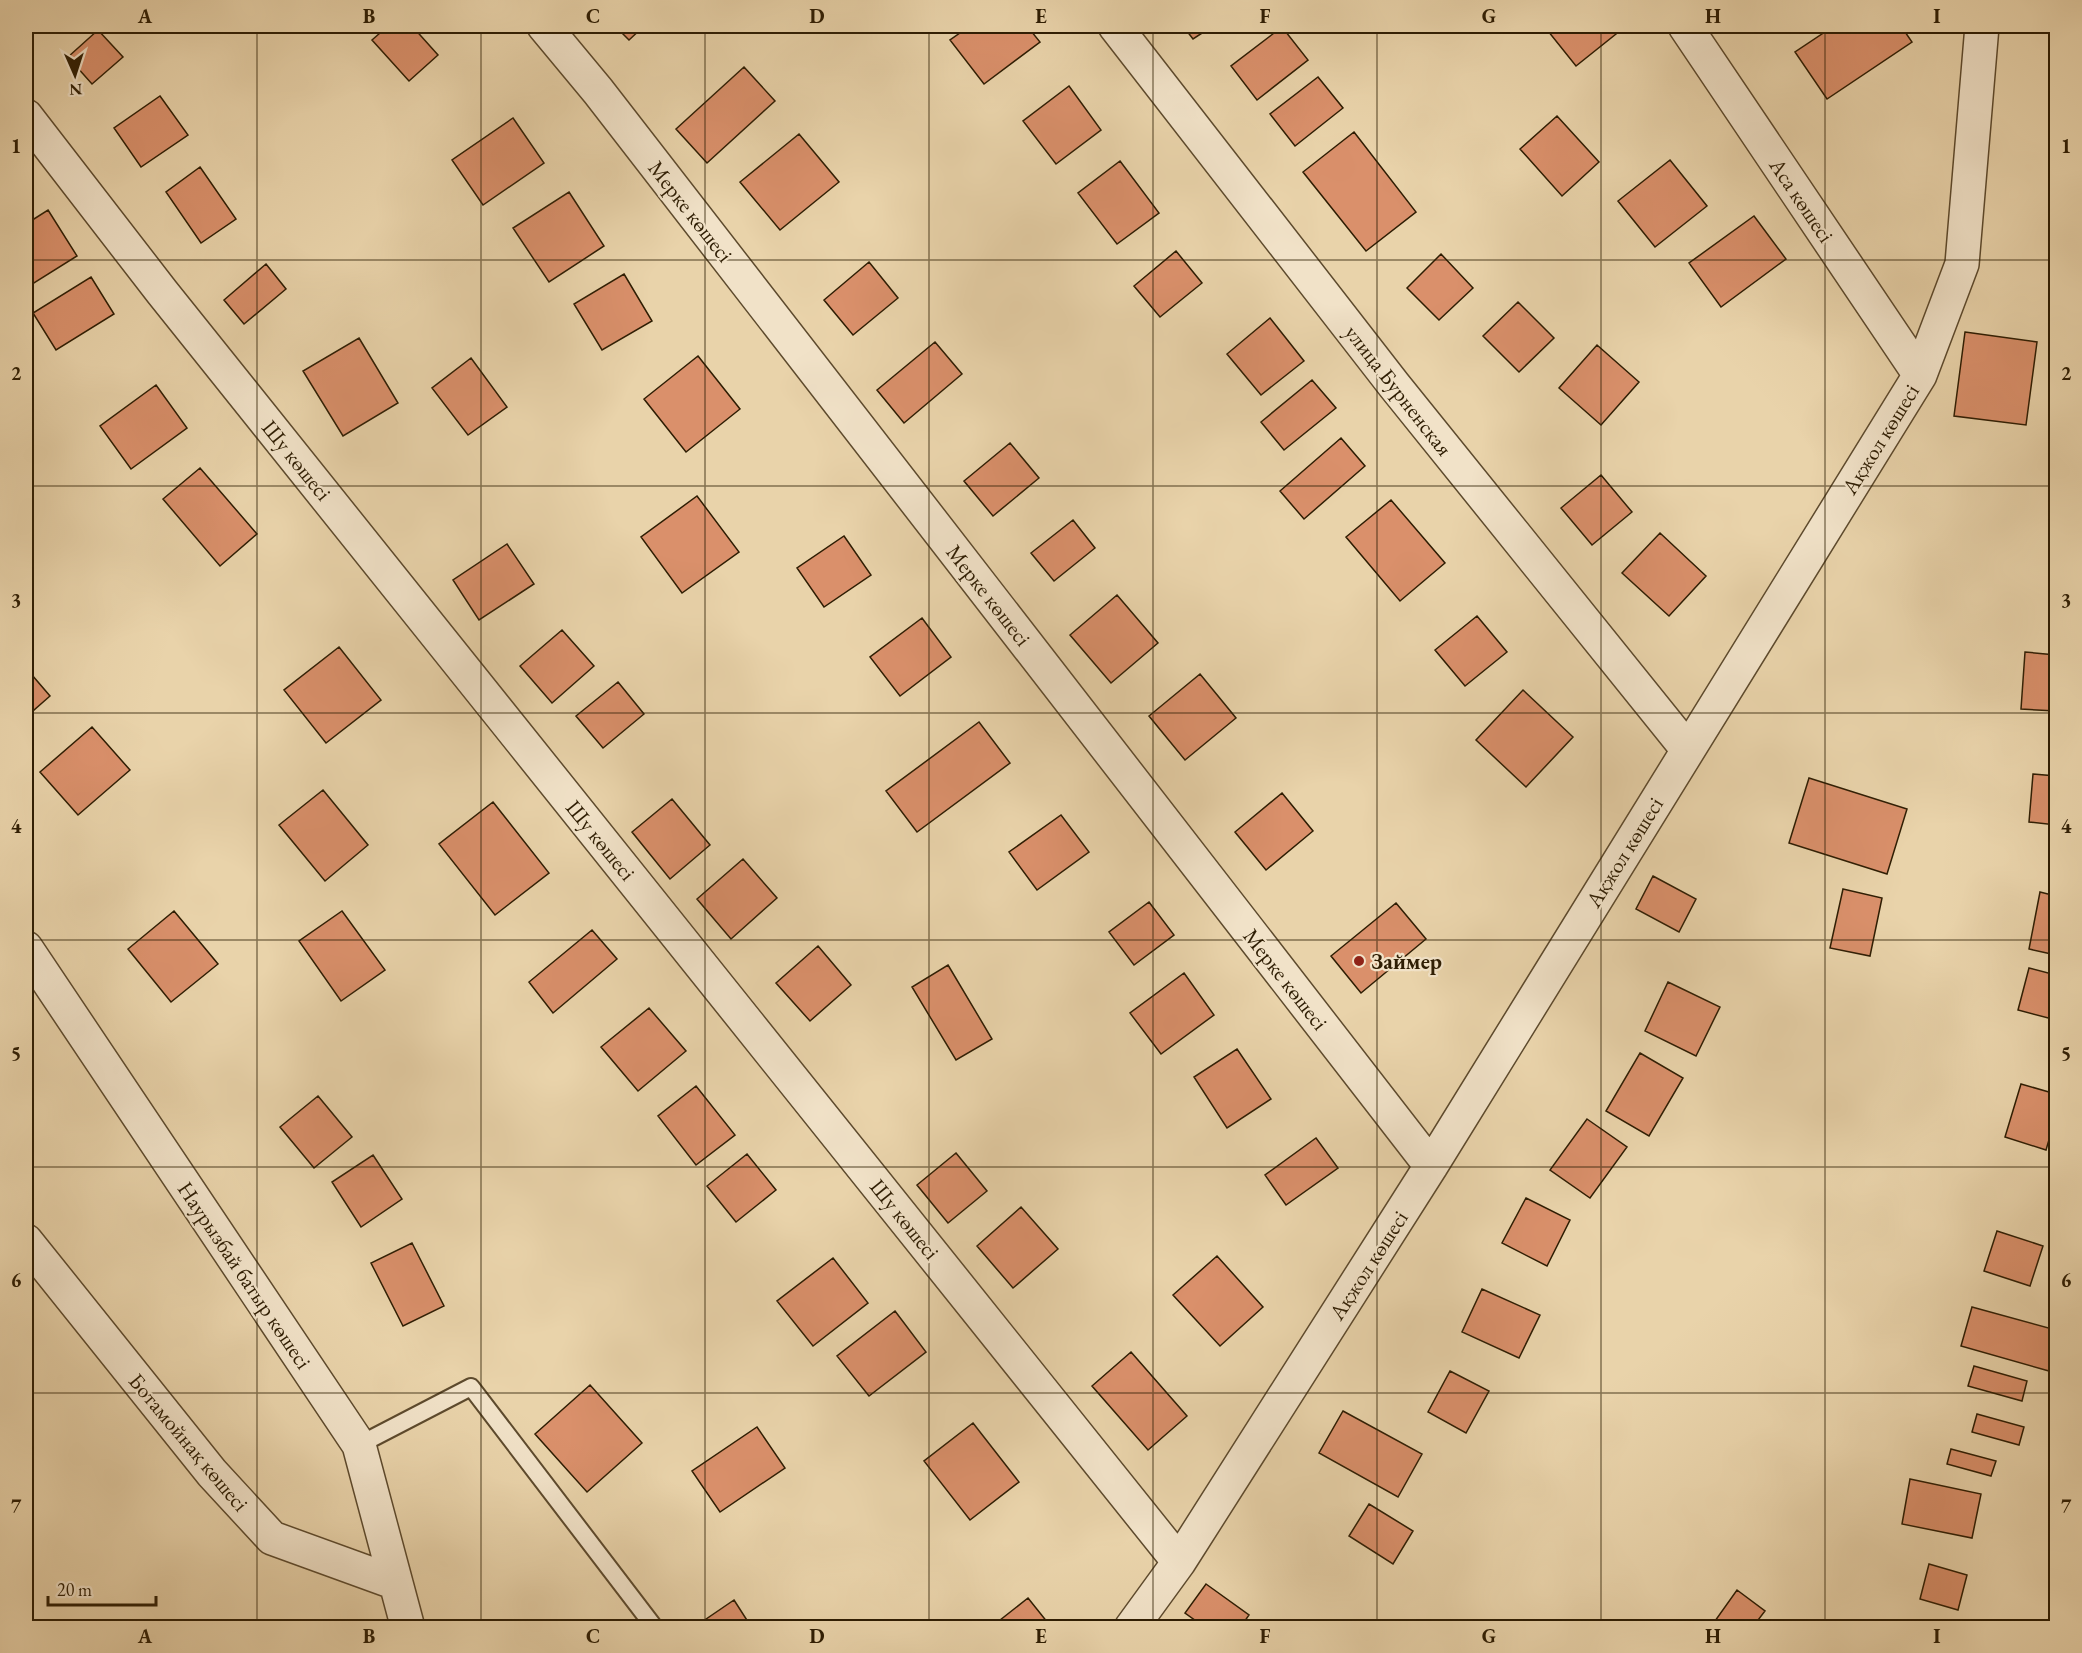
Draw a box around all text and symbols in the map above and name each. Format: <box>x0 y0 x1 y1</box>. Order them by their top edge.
text: A <box>137 3 153 29</box>
text: B <box>363 3 375 29</box>
text: C <box>586 3 600 29</box>
text: D <box>809 3 825 29</box>
text: E <box>1035 3 1047 29</box>
text: F <box>1260 3 1271 29</box>
text: G <box>1482 3 1496 29</box>
text: H <box>1705 3 1721 29</box>
text: I <box>1933 3 1941 29</box>
north arrow <box>45 45 105 105</box>
text: N <box>69 79 83 100</box>
text: 1 <box>11 133 21 159</box>
text: 1 <box>2061 133 2071 159</box>
street label: Аса көшесі <box>1762 152 1840 248</box>
street label: Мерке көшесі <box>642 155 739 268</box>
street label: улица Бурненская <box>1338 319 1459 462</box>
text: 2 <box>11 360 22 386</box>
text: 2 <box>2061 360 2072 386</box>
street label: Ақжол көшесі <box>1834 379 1926 501</box>
street label: Шу көшесі <box>255 414 338 507</box>
street label: Мерке көшесі <box>940 539 1037 652</box>
text: 3 <box>11 587 21 613</box>
text: 3 <box>2061 587 2071 613</box>
street label: Ақжол көшесі <box>1578 792 1670 914</box>
street label: Шу көшесі <box>559 794 642 887</box>
text: 4 <box>11 813 22 839</box>
text: 4 <box>2061 813 2072 839</box>
street label: Мерке көшесі <box>1237 923 1334 1036</box>
place label: Займер <box>1371 947 1442 976</box>
marker: Займер <box>1352 954 1366 968</box>
text: 5 <box>11 1040 21 1066</box>
text: 5 <box>2061 1040 2071 1066</box>
street label: Шу көшесі <box>863 1173 946 1266</box>
street label: Наурызбай батыр көшесі <box>171 1176 318 1375</box>
street label: Ақжол көшесі <box>1322 1205 1415 1326</box>
text: 6 <box>11 1267 22 1293</box>
text: 6 <box>2061 1267 2072 1293</box>
street label: Ботамойнақ көшесі <box>122 1367 255 1517</box>
text: 7 <box>11 1493 22 1519</box>
text: 7 <box>2061 1493 2072 1519</box>
scale bar <box>48 1569 156 1607</box>
text: 20 m <box>57 1578 92 1601</box>
text: A <box>137 1623 153 1649</box>
text: B <box>363 1623 375 1649</box>
text: C <box>586 1623 600 1649</box>
text: D <box>809 1623 825 1649</box>
text: E <box>1035 1623 1047 1649</box>
text: F <box>1260 1623 1271 1649</box>
text: G <box>1482 1623 1496 1649</box>
text: H <box>1705 1623 1721 1649</box>
text: I <box>1933 1623 1941 1649</box>

